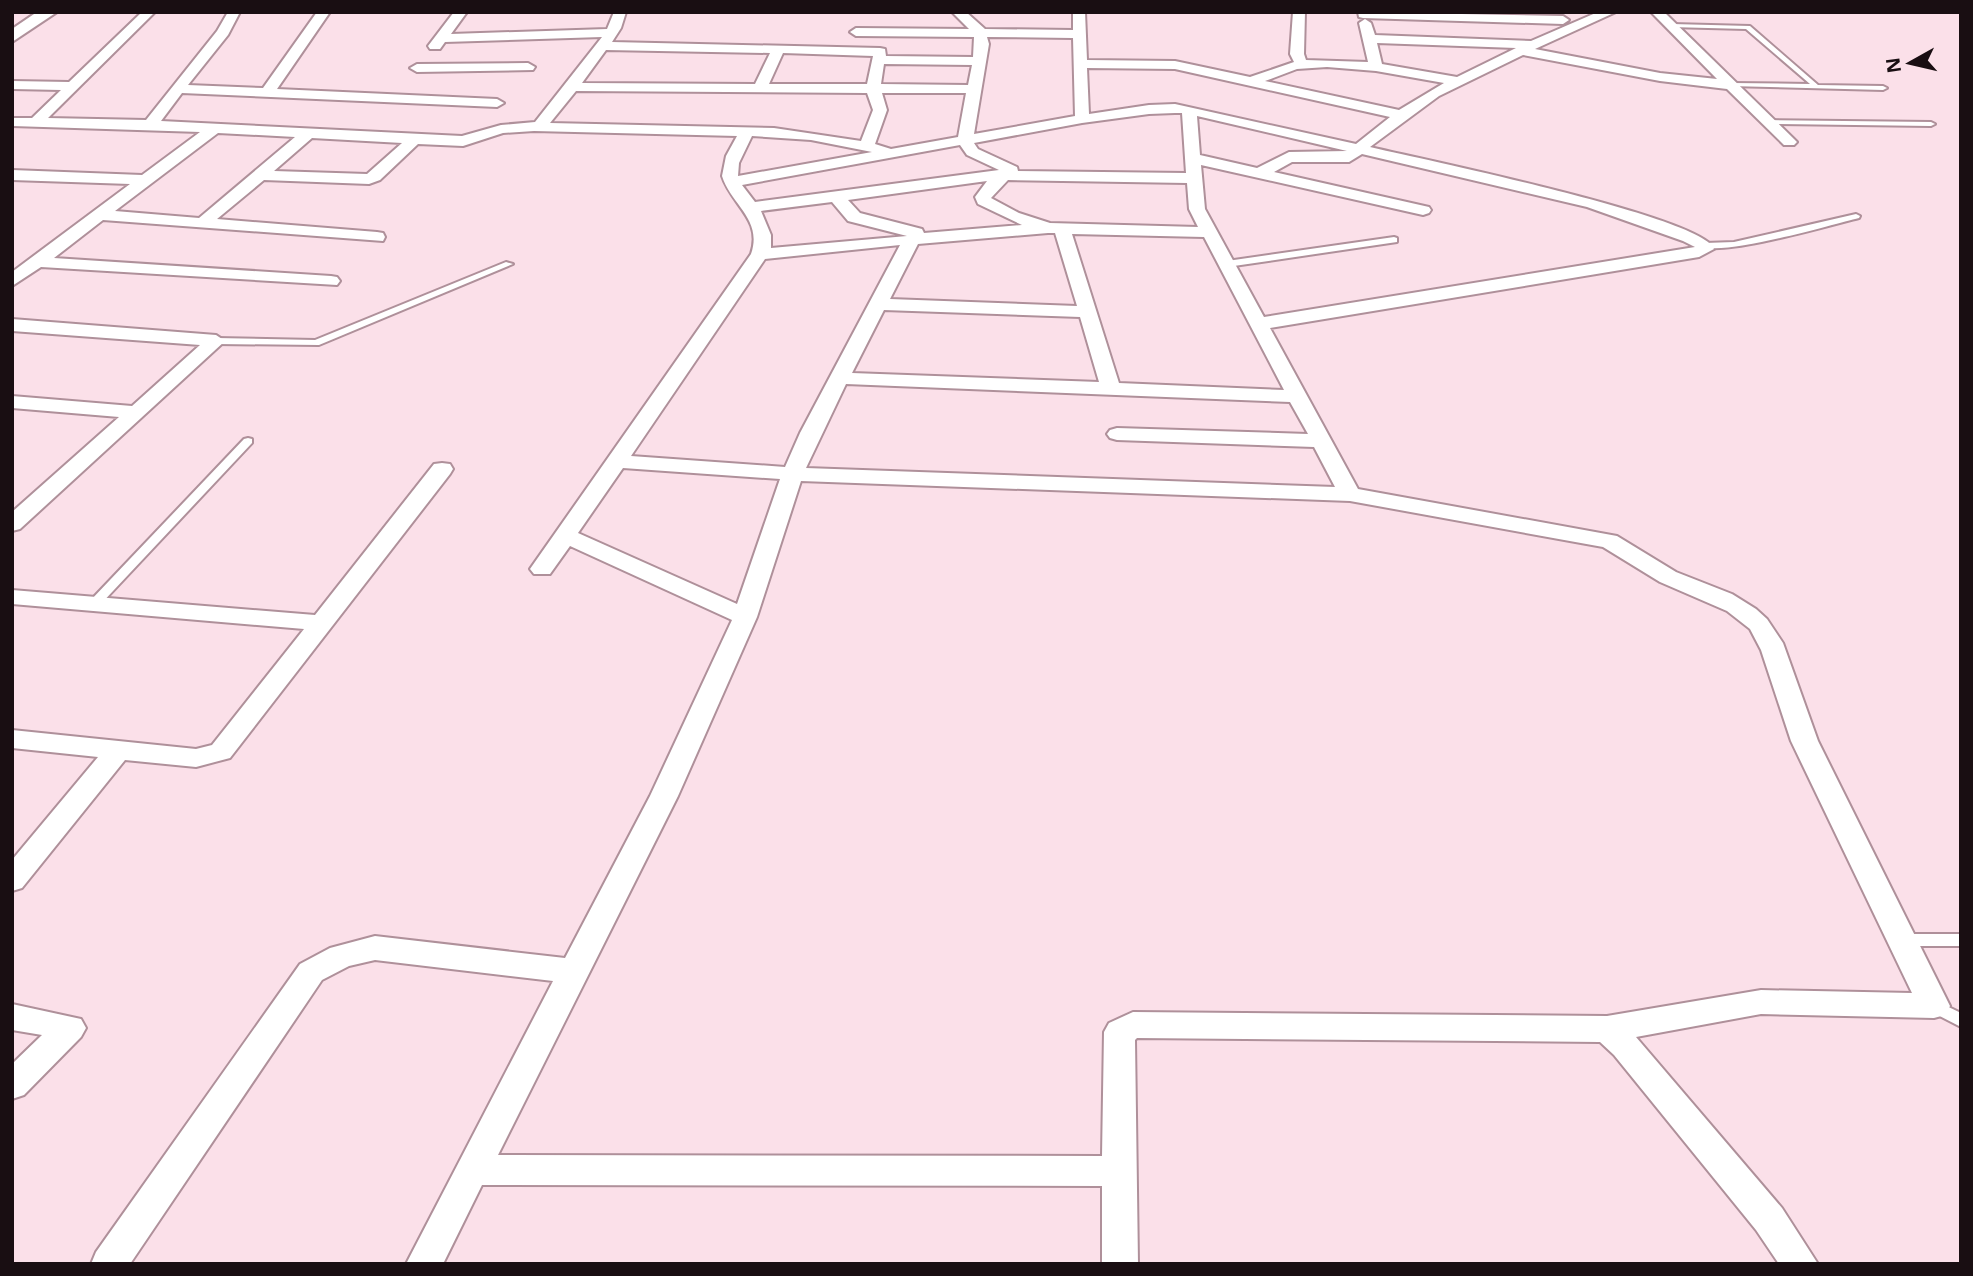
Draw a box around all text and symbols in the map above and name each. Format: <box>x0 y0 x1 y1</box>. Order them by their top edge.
north arrow <box>1875 28 1945 98</box>
text: N <box>1879 56 1907 75</box>

